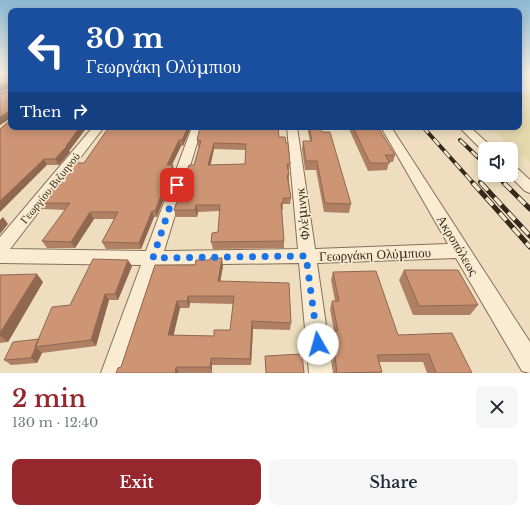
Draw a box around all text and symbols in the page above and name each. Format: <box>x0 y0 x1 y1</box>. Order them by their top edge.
text: 30 m <box>86 21 163 56</box>
icon: left <box>20 24 72 76</box>
text: Γεωργάκη Ολύμπιου <box>86 56 241 78</box>
icon: right <box>69 100 91 122</box>
text: Then <box>20 102 61 121</box>
map controls <box>478 142 518 182</box>
button: sound <box>478 142 518 182</box>
street label: Γεωργίου Βιζυηνού <box>17 149 83 226</box>
pin <box>160 168 194 202</box>
icon: arrive <box>166 174 188 196</box>
street label: Φλέμινγκ <box>291 187 314 241</box>
street label: Ακροπόλεως <box>433 212 483 279</box>
street label: Γεωργάκη Ολύμπιου <box>319 244 431 265</box>
position arrow <box>297 323 339 365</box>
text: 2 min <box>12 384 86 413</box>
button: close <box>476 386 518 428</box>
text: 130 m · 12:40 <box>12 414 98 431</box>
button: Exit <box>12 459 261 505</box>
button: Share <box>269 459 518 505</box>

